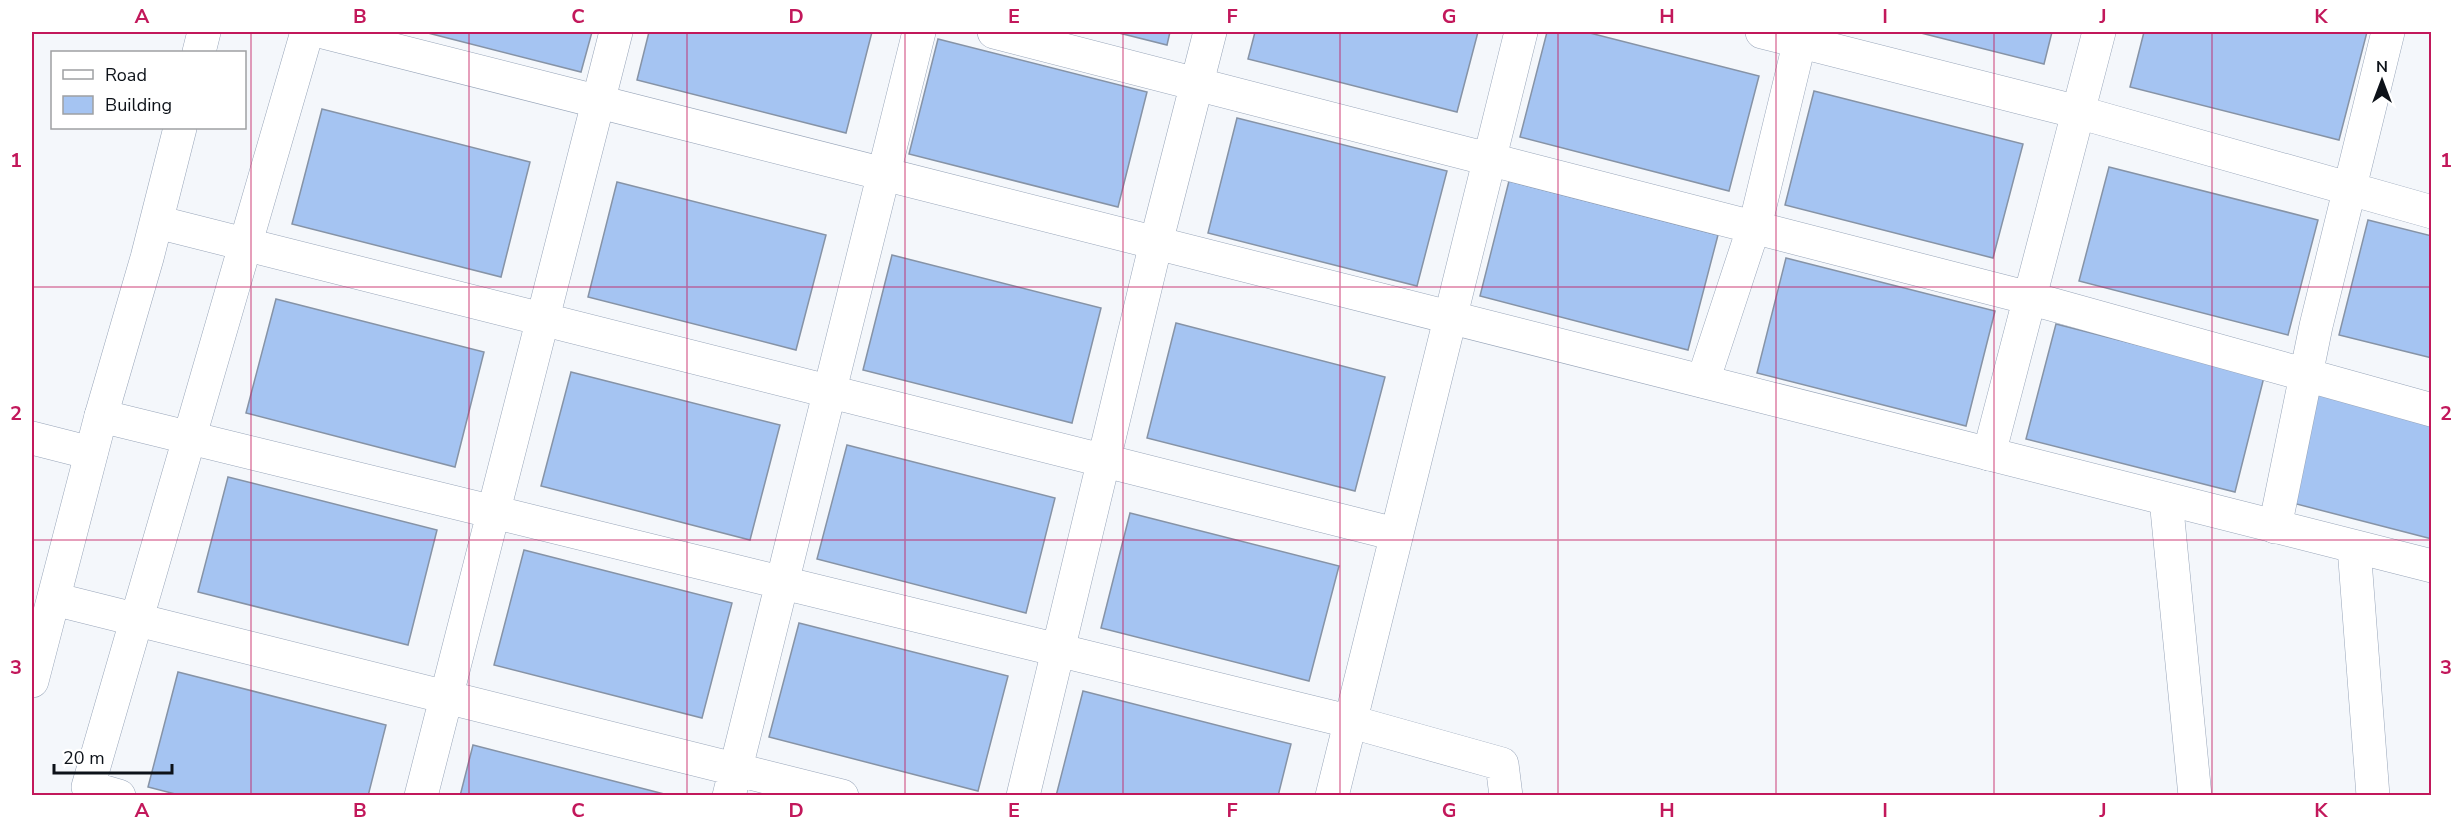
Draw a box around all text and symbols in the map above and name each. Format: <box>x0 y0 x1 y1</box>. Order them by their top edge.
text: A <box>135 3 150 30</box>
text: B <box>353 3 367 30</box>
text: C <box>571 3 585 30</box>
text: D <box>788 3 804 30</box>
text: E <box>1008 3 1020 30</box>
text: F <box>1226 3 1238 30</box>
text: G <box>1442 3 1456 30</box>
text: H <box>1659 3 1675 30</box>
text: I <box>1882 3 1888 30</box>
text: J <box>2098 3 2107 30</box>
text: K <box>2314 3 2328 30</box>
legend <box>51 51 246 129</box>
north arrow <box>2352 51 2412 111</box>
text: N <box>2376 56 2388 78</box>
text: Road <box>105 63 147 87</box>
text: Building <box>105 93 172 117</box>
text: 1 <box>10 147 22 174</box>
text: 1 <box>2440 147 2452 174</box>
text: 2 <box>10 400 22 427</box>
text: 2 <box>2440 400 2452 427</box>
text: 3 <box>10 654 22 681</box>
text: 3 <box>2440 654 2452 681</box>
scale bar <box>54 737 172 775</box>
text: 20 m <box>63 746 105 770</box>
text: A <box>135 797 150 824</box>
text: B <box>353 797 367 824</box>
text: C <box>571 797 585 824</box>
text: D <box>788 797 804 824</box>
text: E <box>1008 797 1020 824</box>
text: F <box>1226 797 1238 824</box>
text: G <box>1442 797 1456 824</box>
text: H <box>1659 797 1675 824</box>
text: I <box>1882 797 1888 824</box>
text: J <box>2098 797 2107 824</box>
text: K <box>2314 797 2328 824</box>

